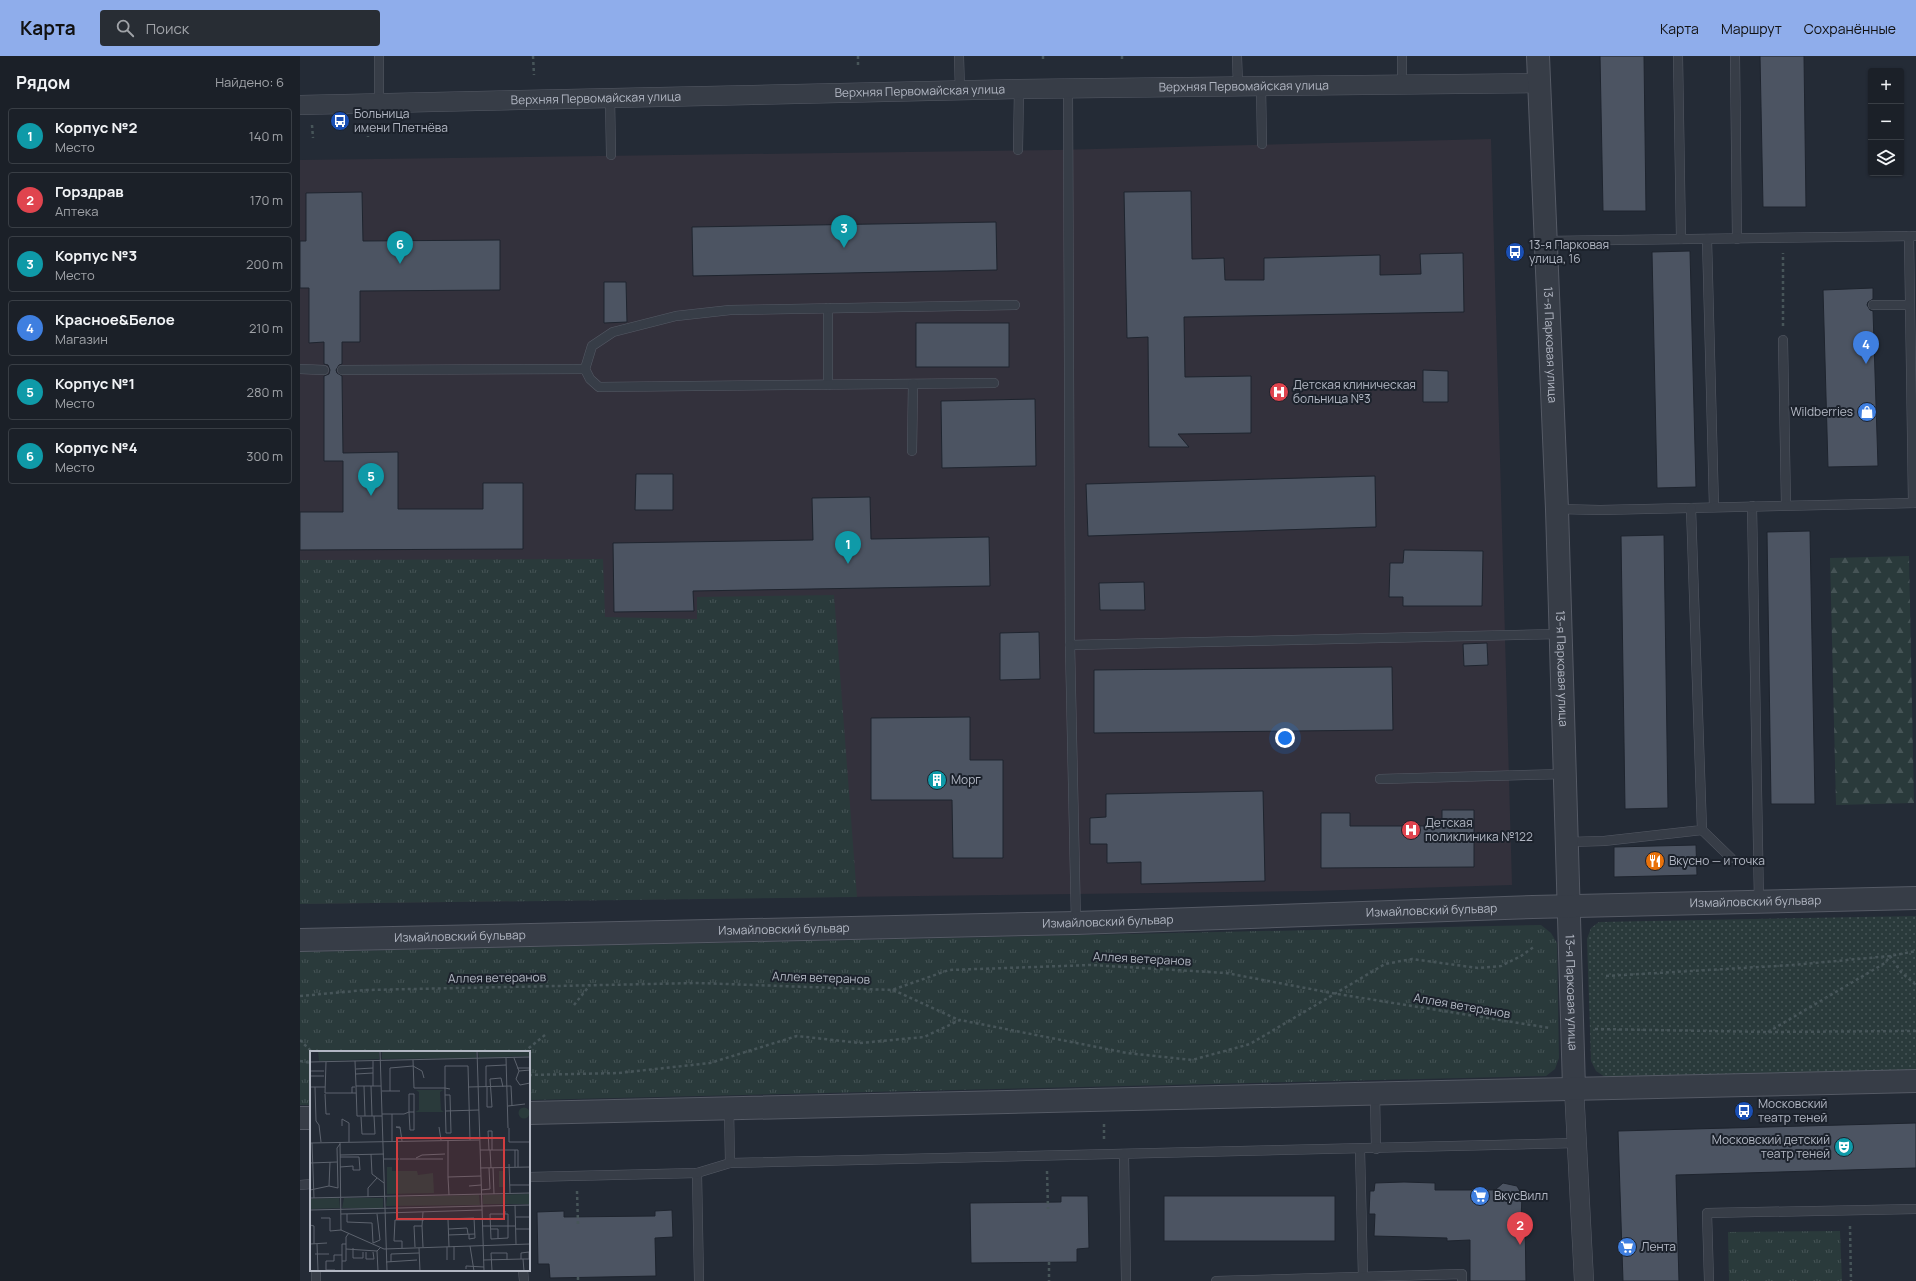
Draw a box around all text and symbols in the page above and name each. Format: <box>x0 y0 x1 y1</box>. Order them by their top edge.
search box <box>100 10 380 46</box>
text: Карта <box>20 15 76 41</box>
icon: search <box>114 17 136 39</box>
text: Поиск <box>146 18 189 39</box>
text: Карта <box>1660 19 1699 38</box>
text: Маршрут <box>1721 19 1782 38</box>
text: Сохранённые <box>1804 19 1896 38</box>
map controls <box>1868 68 1904 176</box>
button: + <box>1868 68 1904 104</box>
text: Рядом <box>16 71 70 94</box>
text: Найдено: 6 <box>215 73 284 91</box>
street label: Верхняя Первомайская улица <box>1159 76 1329 95</box>
street label: Верхняя Первомайская улица <box>834 80 1005 101</box>
street label: Верхняя Первомайская улица <box>511 88 681 108</box>
button: − <box>1868 104 1904 140</box>
place label: Больница имени Плетнёва <box>354 105 448 136</box>
bus stop icon: Больница имени Плетнёва <box>329 110 351 132</box>
text: Корпус №2 <box>55 117 137 138</box>
text: 1 <box>27 127 33 145</box>
text: 140 m <box>249 127 283 145</box>
text: Место <box>55 138 95 156</box>
button: layers <box>1868 140 1904 176</box>
text: Горздрав <box>55 181 124 202</box>
text: 2 <box>26 191 34 209</box>
text: 170 m <box>250 191 283 209</box>
text: Аптека <box>55 202 99 220</box>
pin: 3 <box>831 215 857 248</box>
pin: 6 <box>387 231 413 264</box>
place label: 13-я Парковая улица, 16 <box>1529 236 1609 267</box>
bus stop icon: 13-я Парковая улица, 16 <box>1504 241 1526 263</box>
text: Корпус №3 <box>55 245 137 266</box>
text: 3 <box>26 255 34 273</box>
text: 200 m <box>246 255 283 273</box>
text: Место <box>55 266 95 284</box>
street label: 13-я Парковая улица <box>1540 286 1562 403</box>
text: Красное&Белое <box>55 309 175 330</box>
text: 4 <box>26 319 34 337</box>
text: 210 m <box>249 319 283 337</box>
text: Магазин <box>55 330 108 348</box>
pin: 4 <box>1853 331 1879 364</box>
text: Корпус №1 <box>55 373 135 394</box>
place label: Детская клиническая больница №3 <box>1293 376 1416 407</box>
hospital icon: Детская клиническая больница №3 <box>1268 381 1290 403</box>
text: 5 <box>26 383 34 401</box>
text: 280 m <box>246 383 283 401</box>
text: Место <box>55 394 95 412</box>
shop icon: Wildberries <box>1856 401 1878 423</box>
place label: Wildberries <box>1790 403 1853 420</box>
text: Корпус №4 <box>55 437 138 458</box>
text: 6 <box>26 447 34 465</box>
text: 300 m <box>246 447 283 465</box>
text: Место <box>55 458 95 476</box>
pin: 5 <box>358 463 384 496</box>
pin: 1 <box>835 531 861 564</box>
street label: 13-я Парковая улица <box>1552 610 1572 727</box>
your location <box>1275 728 1295 748</box>
building icon: Морг <box>926 769 948 791</box>
place label: Морг <box>951 771 981 788</box>
place label: Детская поликлиника №122 <box>1425 814 1533 845</box>
hospital icon: Детская поликлиника №122 <box>1400 819 1422 841</box>
restaurant icon: Вкусно — и точка <box>1644 850 1666 872</box>
place label: Вкусно — и точка <box>1669 852 1765 869</box>
street label: Измайловский бульвар <box>1690 891 1821 911</box>
street label: Измайловский бульвар <box>1366 899 1498 921</box>
street label: Измайловский бульвар <box>1042 911 1174 932</box>
street label: Измайловский бульвар <box>718 919 850 939</box>
street label: Измайловский бульвар <box>394 926 526 946</box>
street label: 13-я Парковая улица <box>1561 934 1582 1051</box>
street label: Аллея ветеранов <box>1093 947 1192 970</box>
street label: Аллея ветеранов <box>772 967 871 988</box>
street label: Аллея ветеранов <box>448 968 547 987</box>
street label: Аллея ветеранов <box>1412 989 1512 1023</box>
inset map <box>310 1051 530 1271</box>
place label: Московский театр теней <box>1758 1095 1827 1126</box>
bus stop icon: Московский театр теней <box>1733 1100 1755 1122</box>
place label: Московский детский театр теней <box>1712 1131 1830 1162</box>
theatre icon: Московский детский театр теней <box>1833 1136 1855 1158</box>
supermarket icon: ВкусВилл <box>1469 1185 1491 1207</box>
place label: ВкусВилл <box>1494 1187 1548 1204</box>
pin: 2 <box>1507 1212 1533 1245</box>
supermarket icon: Лента <box>1616 1236 1638 1258</box>
place label: Лента <box>1641 1238 1676 1255</box>

